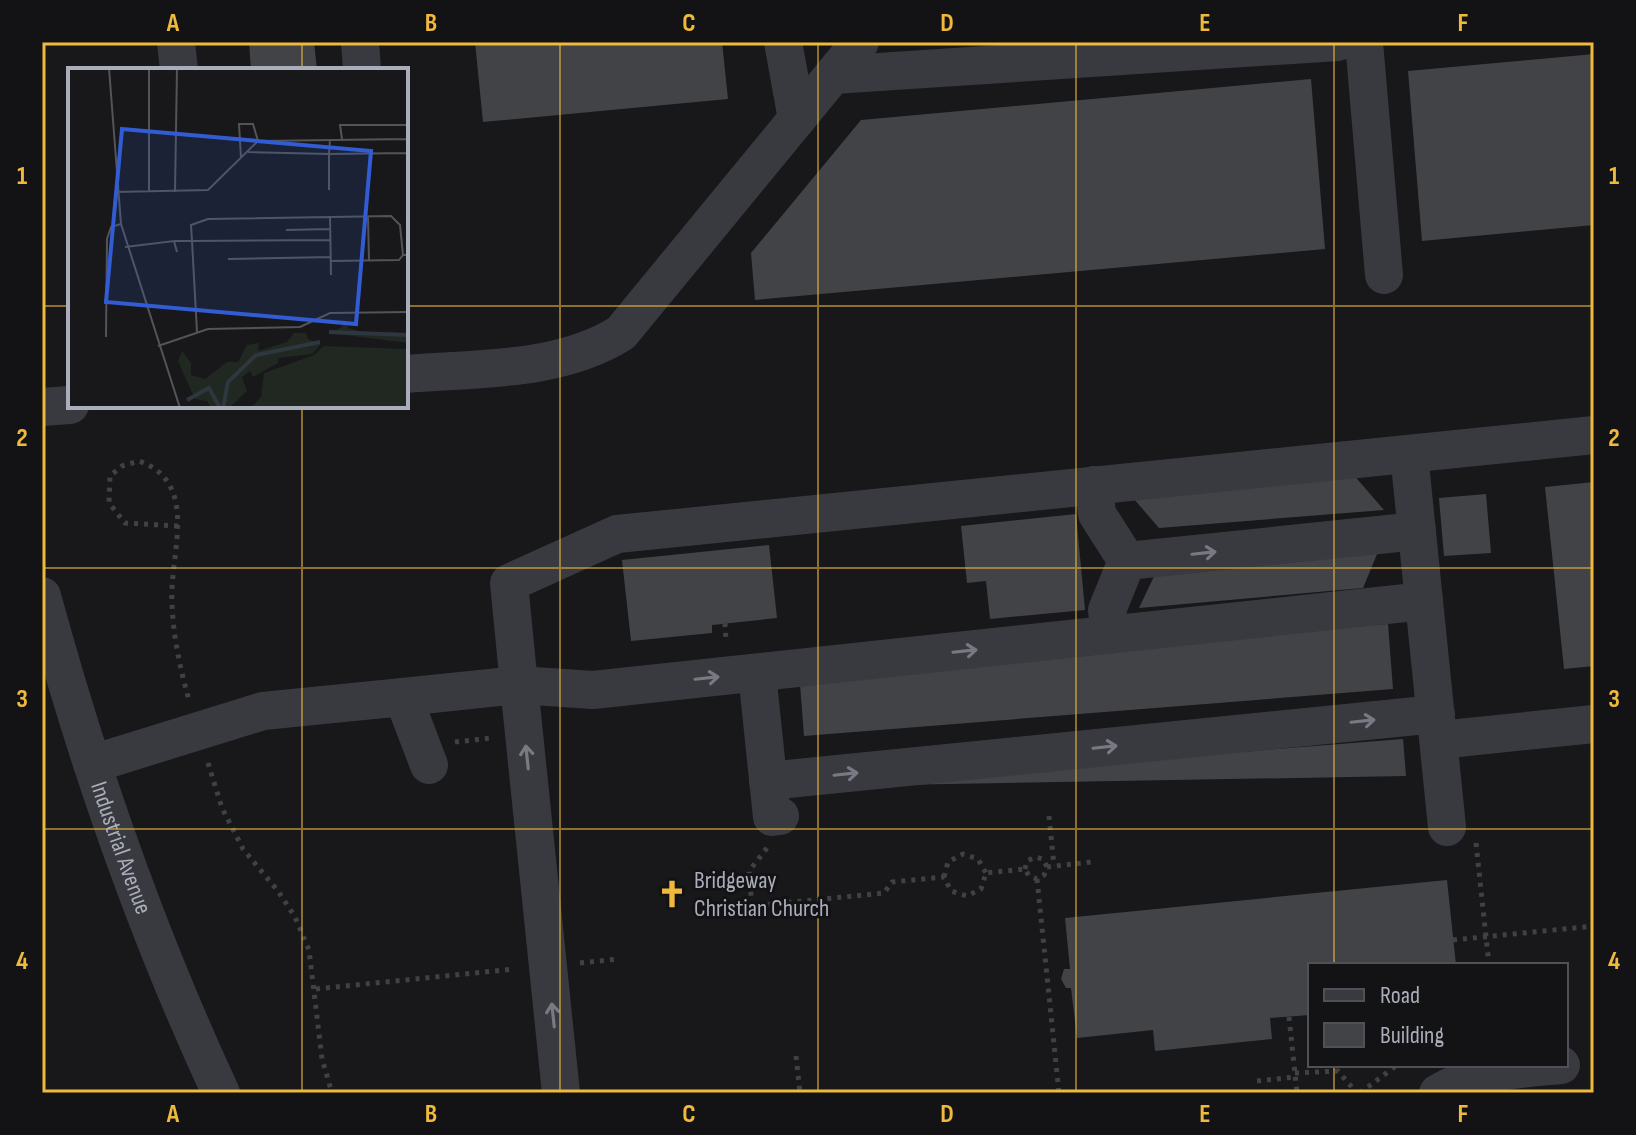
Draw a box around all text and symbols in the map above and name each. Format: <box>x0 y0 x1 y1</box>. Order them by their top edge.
text: A <box>166 8 180 39</box>
text: B <box>425 8 437 39</box>
text: C <box>682 8 696 39</box>
text: D <box>940 8 954 39</box>
text: E <box>1199 8 1211 39</box>
text: F <box>1458 8 1469 39</box>
inset map <box>68 68 408 408</box>
text: 1 <box>17 161 27 192</box>
text: 1 <box>1609 161 1619 192</box>
text: 2 <box>16 423 28 454</box>
text: 2 <box>1608 423 1620 454</box>
one-way arrow <box>1190 545 1217 560</box>
one-way arrow <box>951 643 978 658</box>
one-way arrow <box>693 671 720 686</box>
text: 3 <box>16 684 28 715</box>
text: 3 <box>1608 684 1620 715</box>
one-way arrow <box>1349 713 1376 728</box>
one-way arrow <box>1091 740 1118 755</box>
one-way arrow <box>519 744 534 771</box>
one-way arrow <box>832 766 859 781</box>
street label: Industrial Avenue <box>84 778 158 918</box>
place label: Bridgeway Christian Church <box>694 866 829 923</box>
church icon: Bridgeway Christian Church <box>657 879 687 909</box>
text: 4 <box>16 946 28 977</box>
text: 4 <box>1608 946 1620 977</box>
legend <box>1308 963 1568 1067</box>
text: Road <box>1380 981 1420 1010</box>
one-way arrow <box>545 1002 560 1029</box>
text: Building <box>1380 1021 1444 1050</box>
text: A <box>166 1099 180 1130</box>
text: B <box>425 1099 437 1130</box>
text: C <box>682 1099 696 1130</box>
text: D <box>940 1099 954 1130</box>
text: E <box>1199 1099 1211 1130</box>
text: F <box>1458 1099 1469 1130</box>

